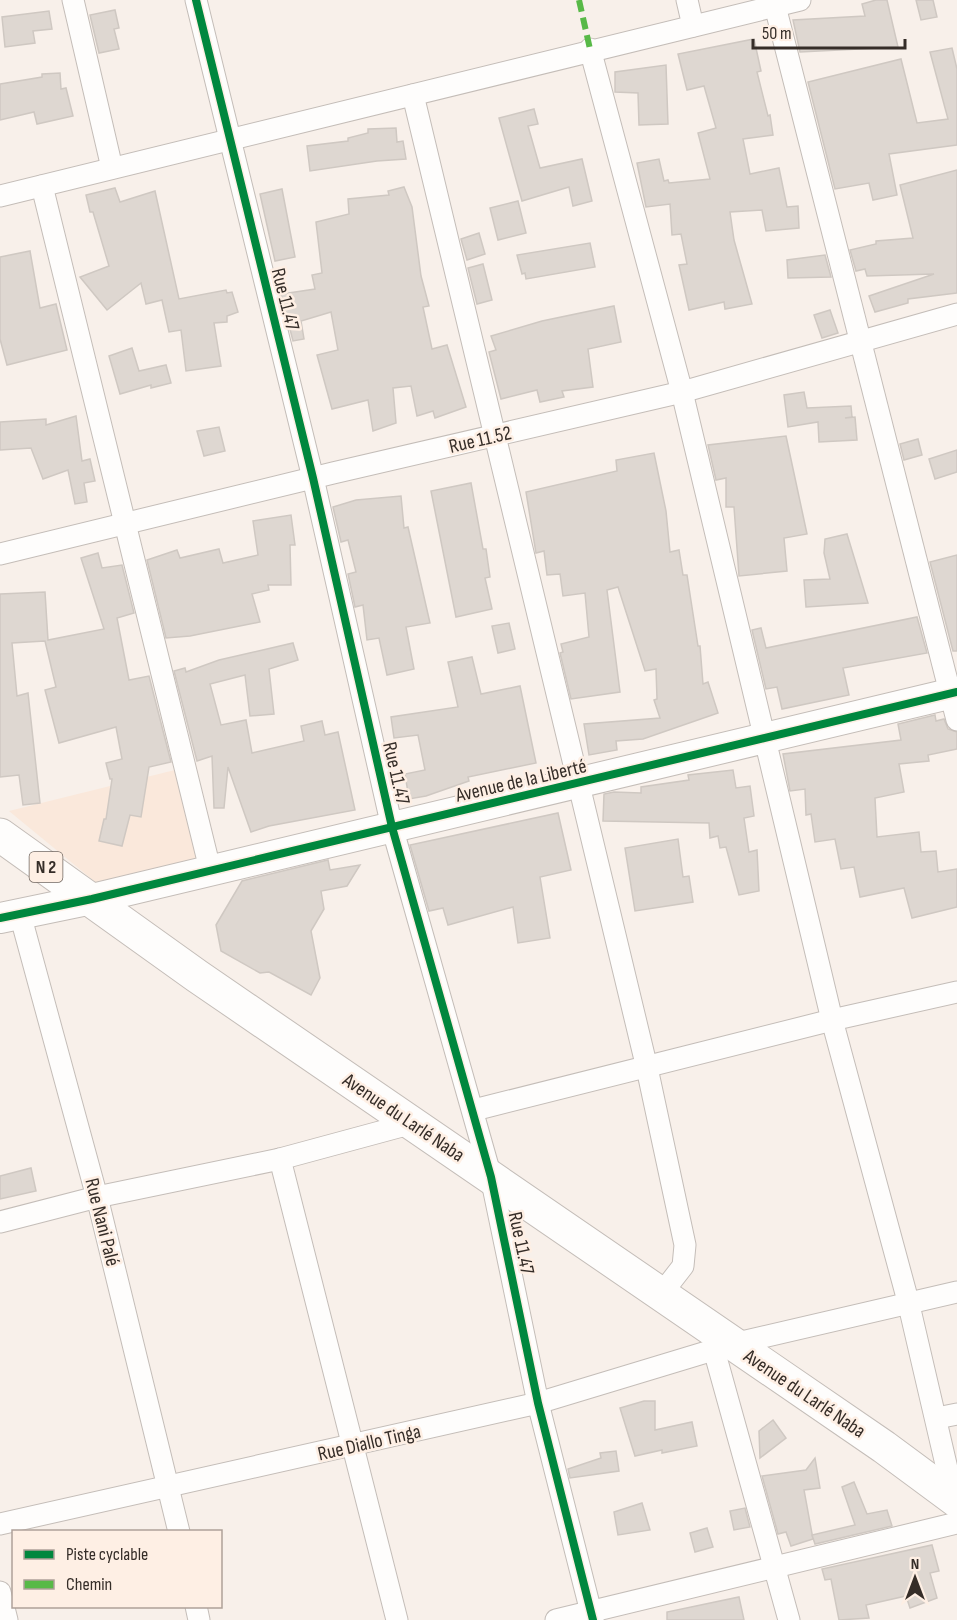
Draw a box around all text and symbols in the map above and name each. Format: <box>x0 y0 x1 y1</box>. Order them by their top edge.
scale bar <box>753 12 904 50</box>
text: 50 m <box>762 23 792 44</box>
street label: Rue 11.47 <box>266 266 304 333</box>
street label: Rue 11.52 <box>447 421 514 459</box>
street label: Rue 11.47 <box>377 740 415 807</box>
street label: Avenue de la Liberté <box>452 754 589 808</box>
road number: N 2 <box>30 852 63 882</box>
street label: Avenue du Larlé Naba <box>337 1068 469 1167</box>
street label: Rue Nani Palé <box>80 1176 125 1269</box>
street label: Rue 11.47 <box>503 1210 539 1277</box>
street label: Avenue du Larlé Naba <box>738 1344 870 1443</box>
street label: Rue Diallo Tinga <box>315 1419 423 1466</box>
legend <box>12 1530 222 1608</box>
text: Piste cyclable <box>66 1544 148 1565</box>
north arrow <box>885 1548 945 1608</box>
text: N <box>911 1555 919 1574</box>
text: Chemin <box>66 1574 112 1595</box>

